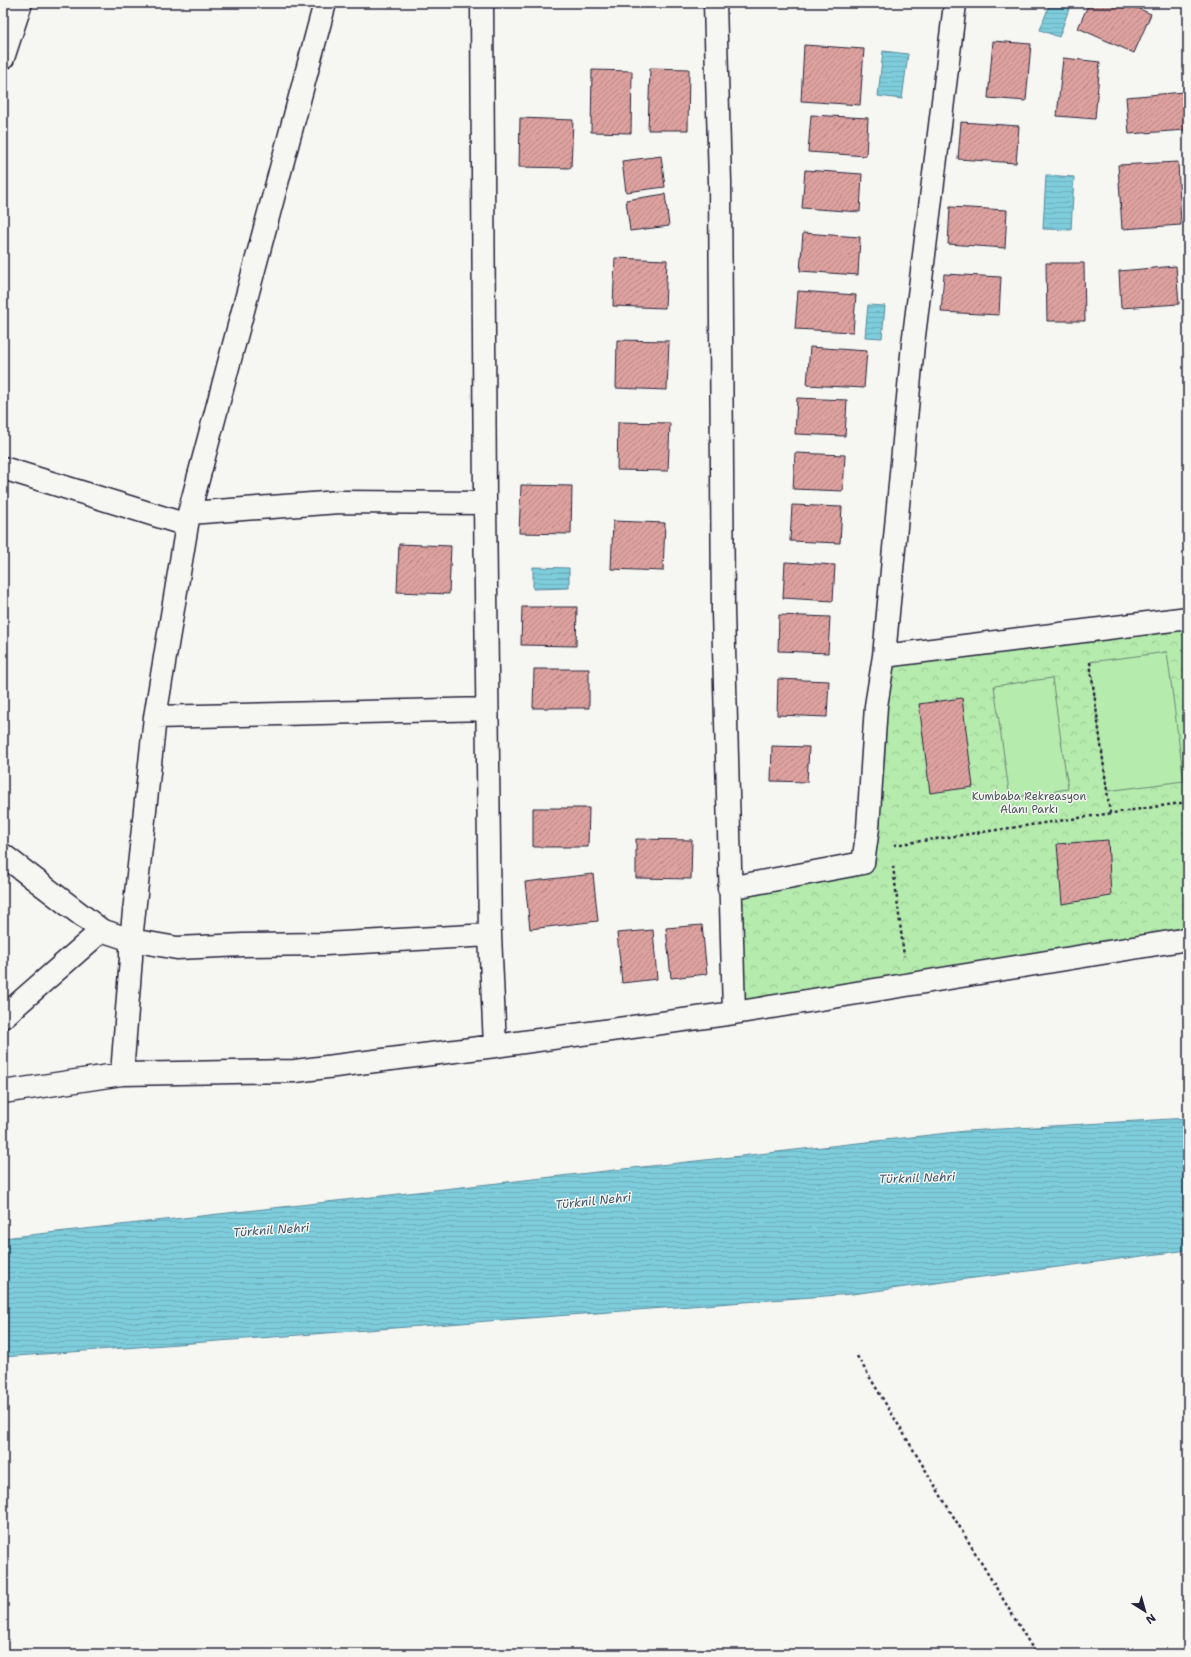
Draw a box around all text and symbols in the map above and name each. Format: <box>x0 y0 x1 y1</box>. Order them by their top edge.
park label: Kumbaba Rekreasyon Alanı Parkı <box>972 789 1086 817</box>
water label: Türknil Nehri <box>879 1169 956 1187</box>
water label: Türknil Nehri <box>554 1189 632 1213</box>
water label: Türknil Nehri <box>232 1219 310 1241</box>
north arrow <box>1125 1591 1165 1631</box>
text: N <box>1142 1610 1159 1627</box>

